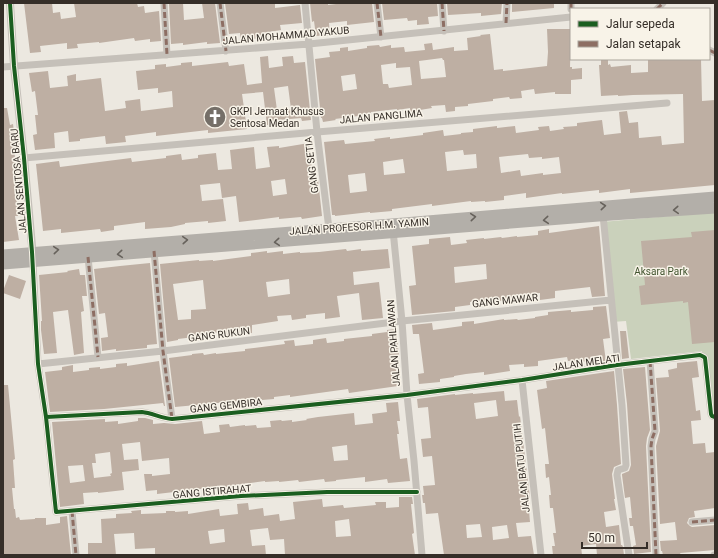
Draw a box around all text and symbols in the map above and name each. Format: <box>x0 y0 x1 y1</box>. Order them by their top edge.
legend <box>570 8 710 60</box>
text: Jalur sepeda <box>606 17 675 31</box>
street label: JALAN MOHAMMAD YAKUB <box>222 24 350 47</box>
text: Jalan setapak <box>606 37 681 51</box>
church icon: GKPI Jemaat Khusus Sentosa Medan <box>202 104 228 130</box>
place label: GKPI Jemaat Khusus Sentosa Medan <box>230 106 324 129</box>
street label: JALAN PANGLIMA <box>339 107 423 126</box>
street label: JALAN SENTOSA BARU <box>8 128 29 234</box>
street label: GANG SETIA <box>303 136 320 194</box>
one-way arrow <box>600 202 606 211</box>
one-way arrow <box>673 206 679 215</box>
one-way arrow <box>470 213 476 222</box>
one-way arrow <box>543 215 549 224</box>
street label: JALAN PROFESOR H.M. YAMIN <box>289 216 429 237</box>
one-way arrow <box>182 235 188 244</box>
one-way arrow <box>274 237 280 246</box>
one-way arrow <box>53 246 59 255</box>
one-way arrow <box>117 250 123 259</box>
park label: Aksara Park <box>634 266 689 277</box>
street label: GANG MAWAR <box>472 292 539 309</box>
street label: JALAN PAHLAWAN <box>385 299 402 387</box>
street label: GANG RUKUN <box>187 325 251 344</box>
street label: JALAN MELATI <box>552 352 621 373</box>
street label: GANG GEMBIRA <box>189 396 263 415</box>
street label: JALAN BATU PUTIH <box>511 423 532 513</box>
street label: GANG ISTIRAHAT <box>172 483 252 500</box>
scale bar <box>582 524 647 550</box>
text: 50 m <box>588 531 615 545</box>

